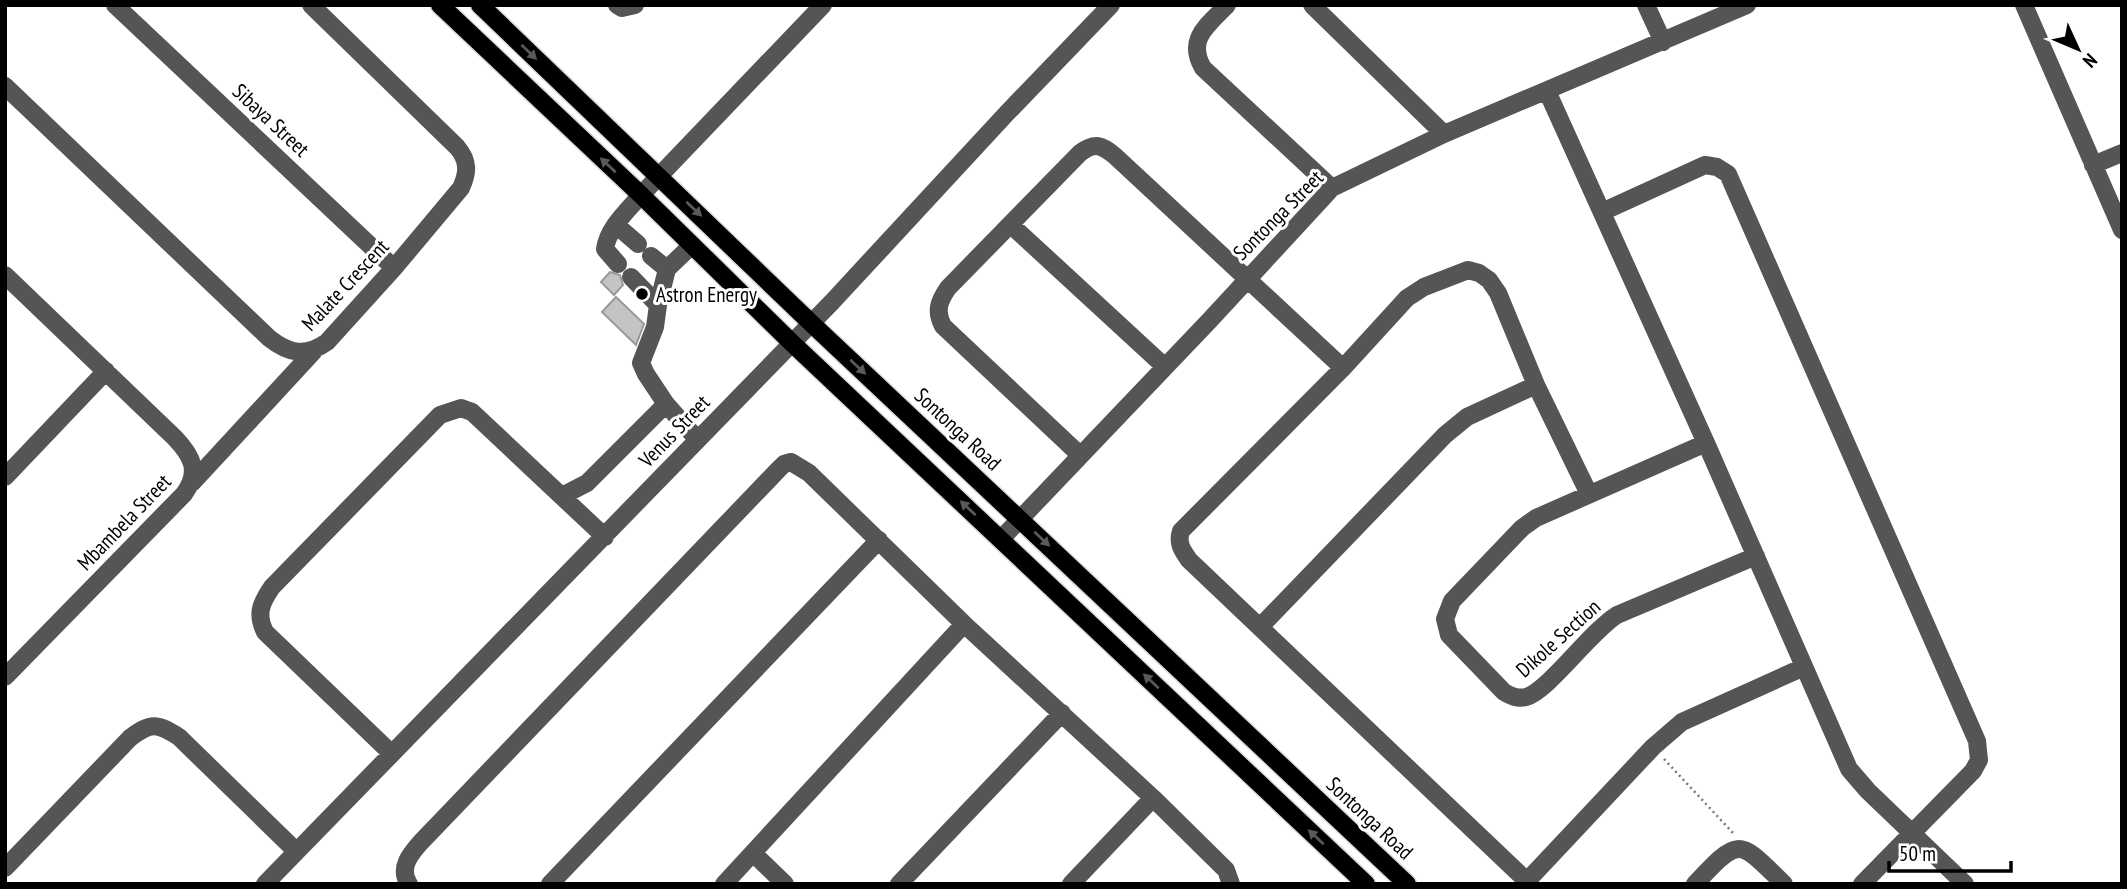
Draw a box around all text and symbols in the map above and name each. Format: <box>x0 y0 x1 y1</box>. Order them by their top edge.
north arrow <box>2043 14 2113 84</box>
one-way arrow <box>520 44 537 60</box>
text: N <box>2078 49 2102 73</box>
street label: Sibaya Street <box>227 78 315 163</box>
one-way arrow <box>600 156 617 173</box>
street label: Sontonga Street <box>1227 164 1329 266</box>
one-way arrow <box>685 201 703 217</box>
street label: Malate Crescent <box>296 233 394 336</box>
place label: Astron Energy <box>656 281 757 308</box>
marker: Astron Energy <box>634 286 650 302</box>
one-way arrow <box>849 358 866 374</box>
street label: Sontonga Road <box>909 382 1007 476</box>
street label: Venus Street <box>632 389 715 474</box>
street label: Mbambela Street <box>71 468 177 576</box>
one-way arrow <box>959 500 977 516</box>
one-way arrow <box>1033 530 1050 546</box>
street label: Dikole Section <box>1510 593 1606 683</box>
one-way arrow <box>1143 674 1160 690</box>
street label: Sontonga Road <box>1321 771 1419 865</box>
one-way arrow <box>1307 829 1325 845</box>
scale bar <box>1889 830 2011 874</box>
text: 50 m <box>1899 840 1936 867</box>

